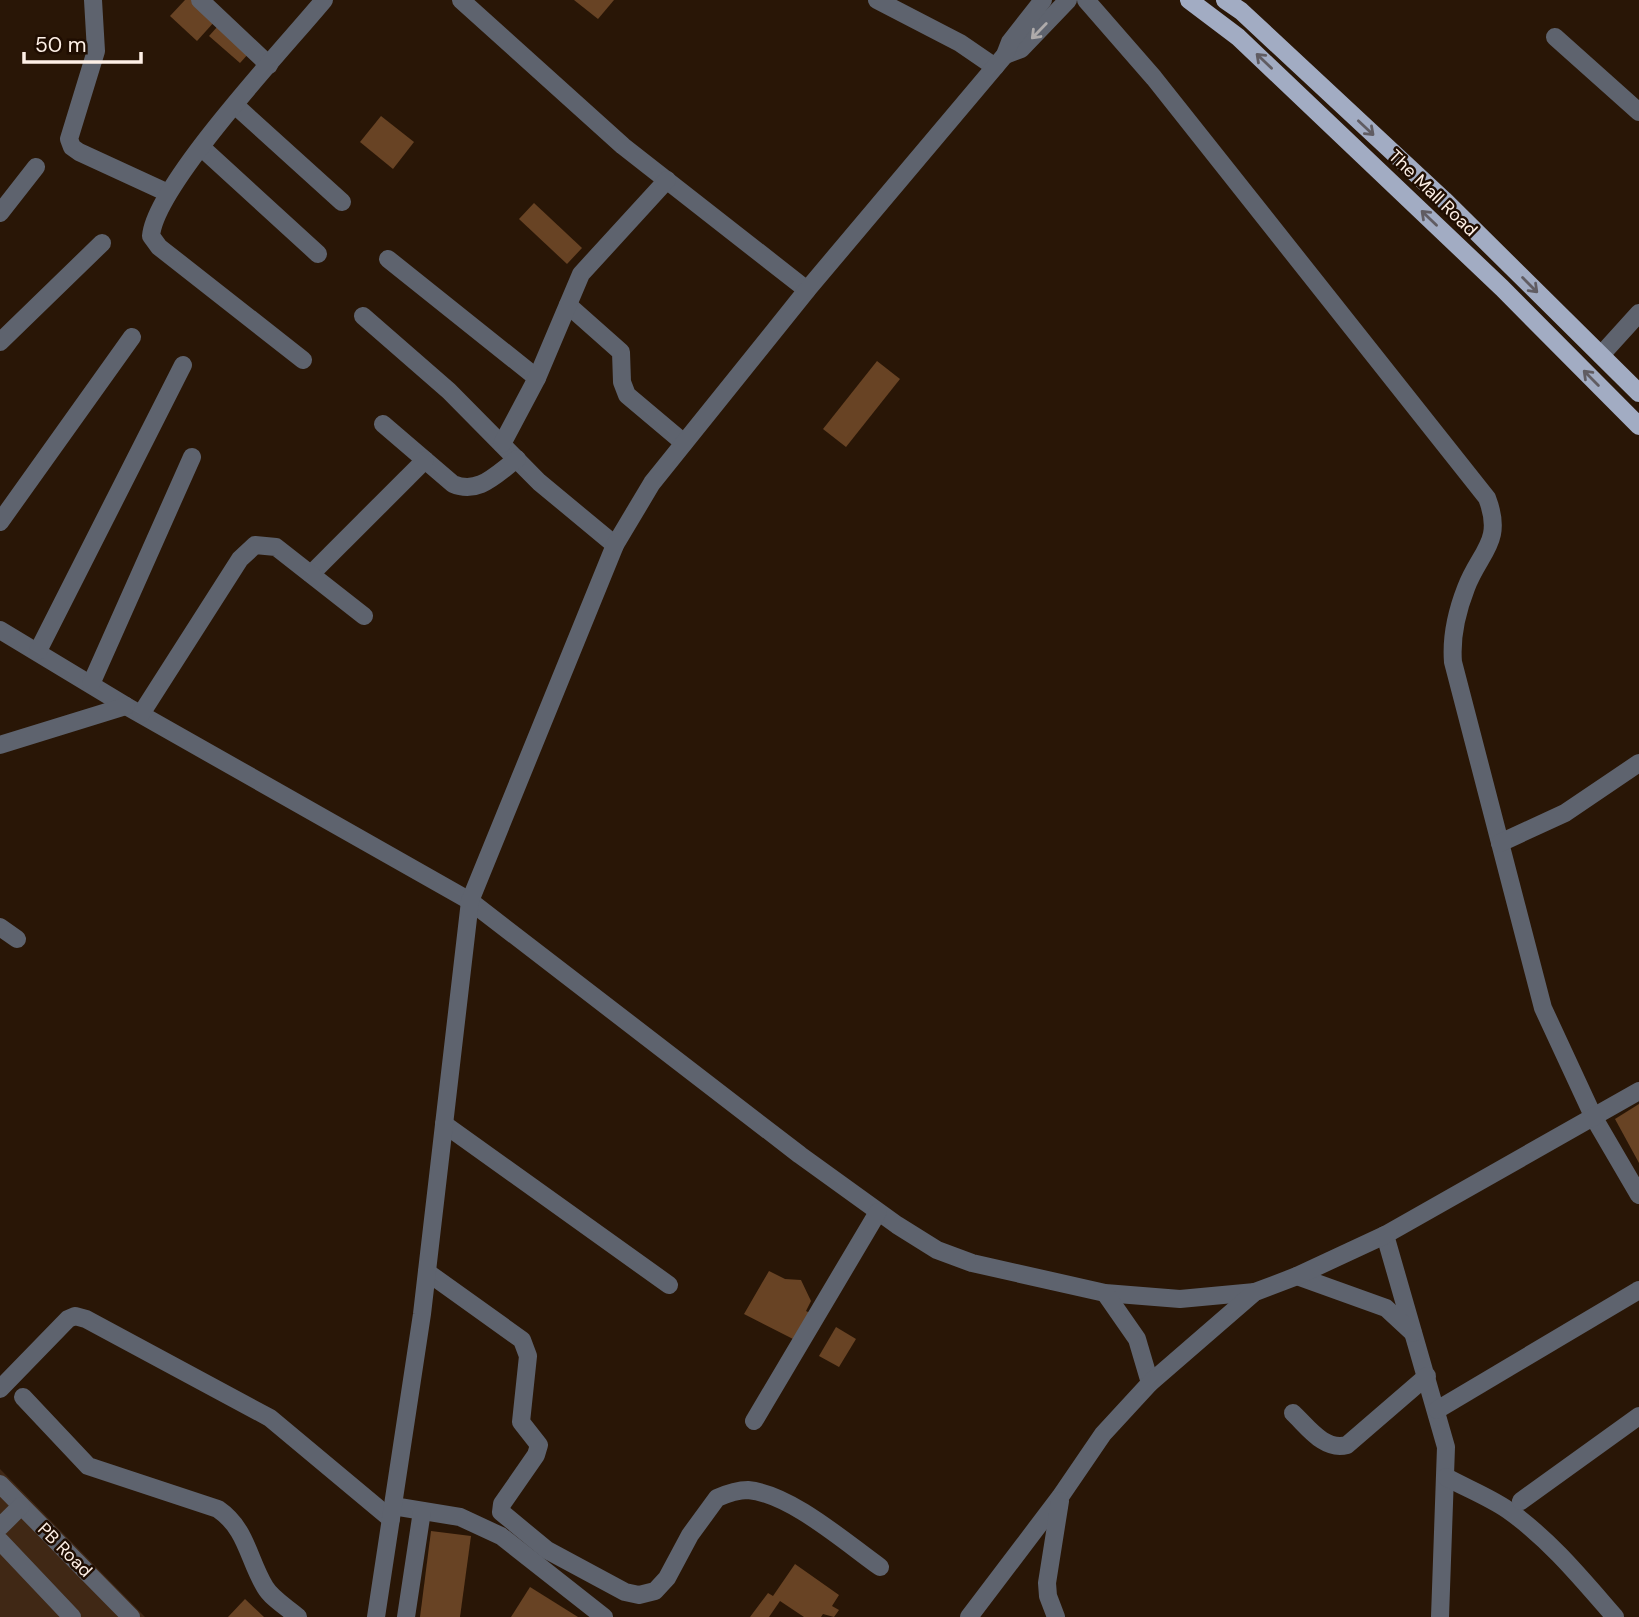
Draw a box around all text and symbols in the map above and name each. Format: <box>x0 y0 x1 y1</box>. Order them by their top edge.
scale bar <box>24 21 142 65</box>
one-way arrow <box>1030 22 1047 39</box>
text: 50 m <box>35 31 86 59</box>
one-way arrow <box>1256 53 1273 70</box>
one-way arrow <box>1357 119 1374 136</box>
street label: The Mall Road <box>1383 144 1483 242</box>
one-way arrow <box>1420 210 1437 227</box>
one-way arrow <box>1522 277 1539 294</box>
one-way arrow <box>1582 370 1599 387</box>
street label: PB Road <box>32 1517 98 1583</box>

